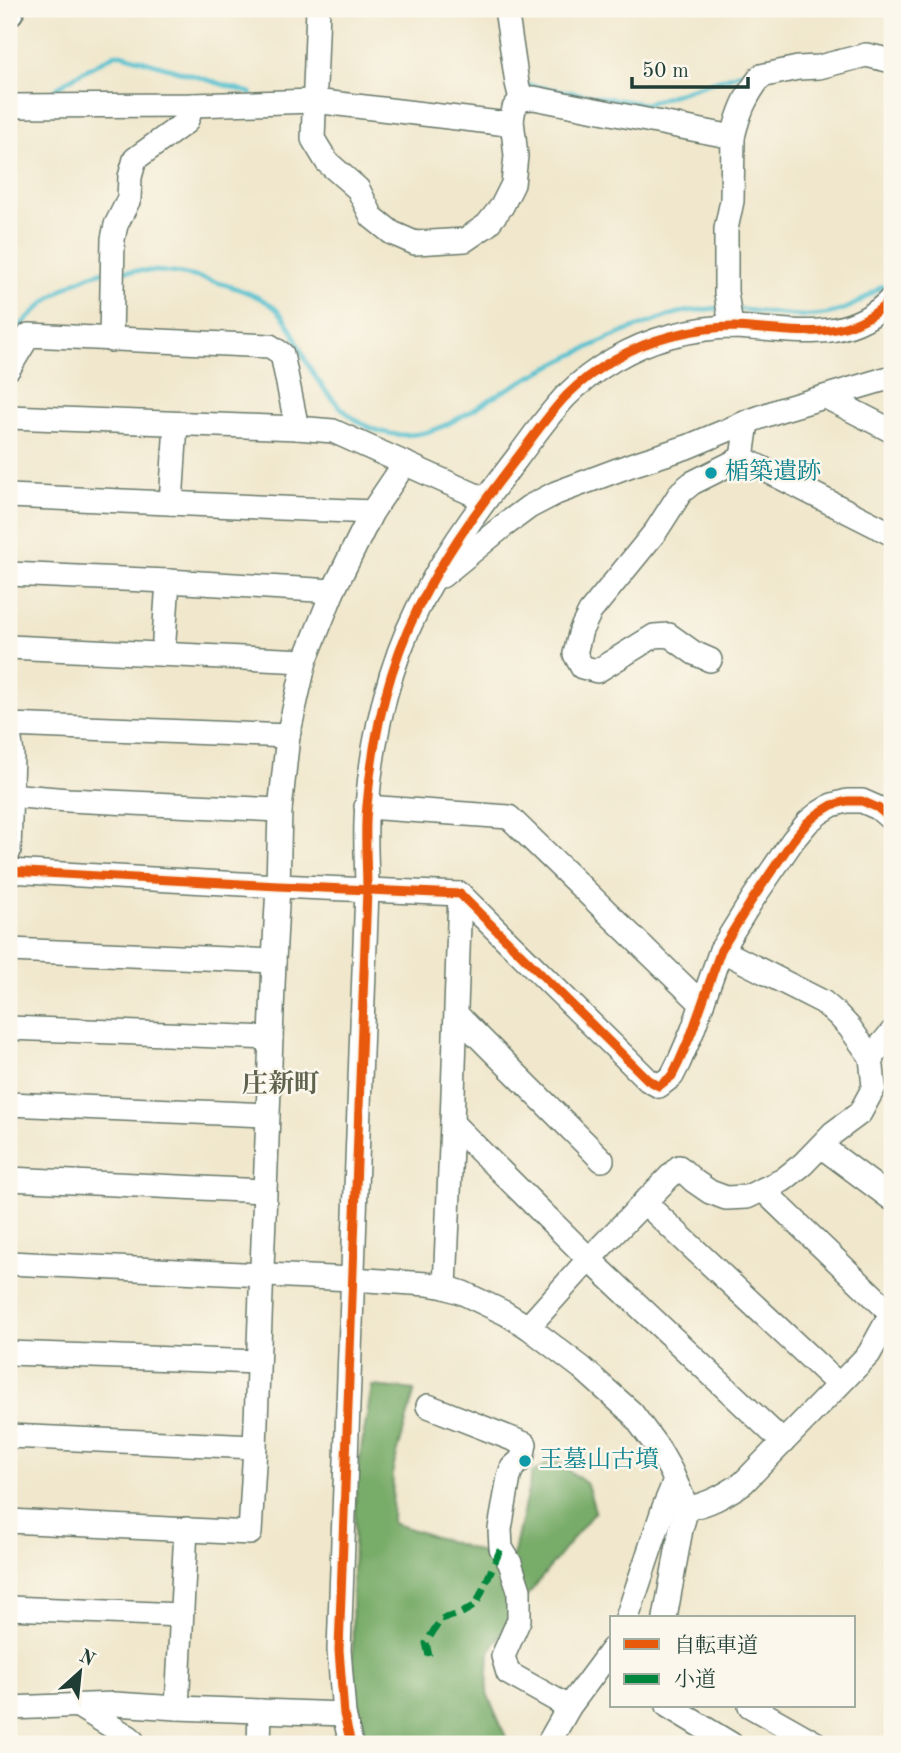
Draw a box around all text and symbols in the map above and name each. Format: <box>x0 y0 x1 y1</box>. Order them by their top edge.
scale bar <box>632 46 747 90</box>
text: 50 m <box>642 61 689 82</box>
place label: 楯築遺跡 <box>725 458 821 485</box>
marker: 楯築遺跡 <box>703 465 719 481</box>
district label: 庄新町 <box>242 1069 320 1098</box>
place label: 王墓山古墳 <box>539 1446 659 1473</box>
marker: 王墓山古墳 <box>517 1453 533 1469</box>
legend <box>610 1616 856 1708</box>
text: 自転車道 <box>674 1634 758 1657</box>
north arrow <box>46 1638 116 1708</box>
text: N <box>76 1647 98 1671</box>
text: 小道 <box>674 1668 716 1691</box>

